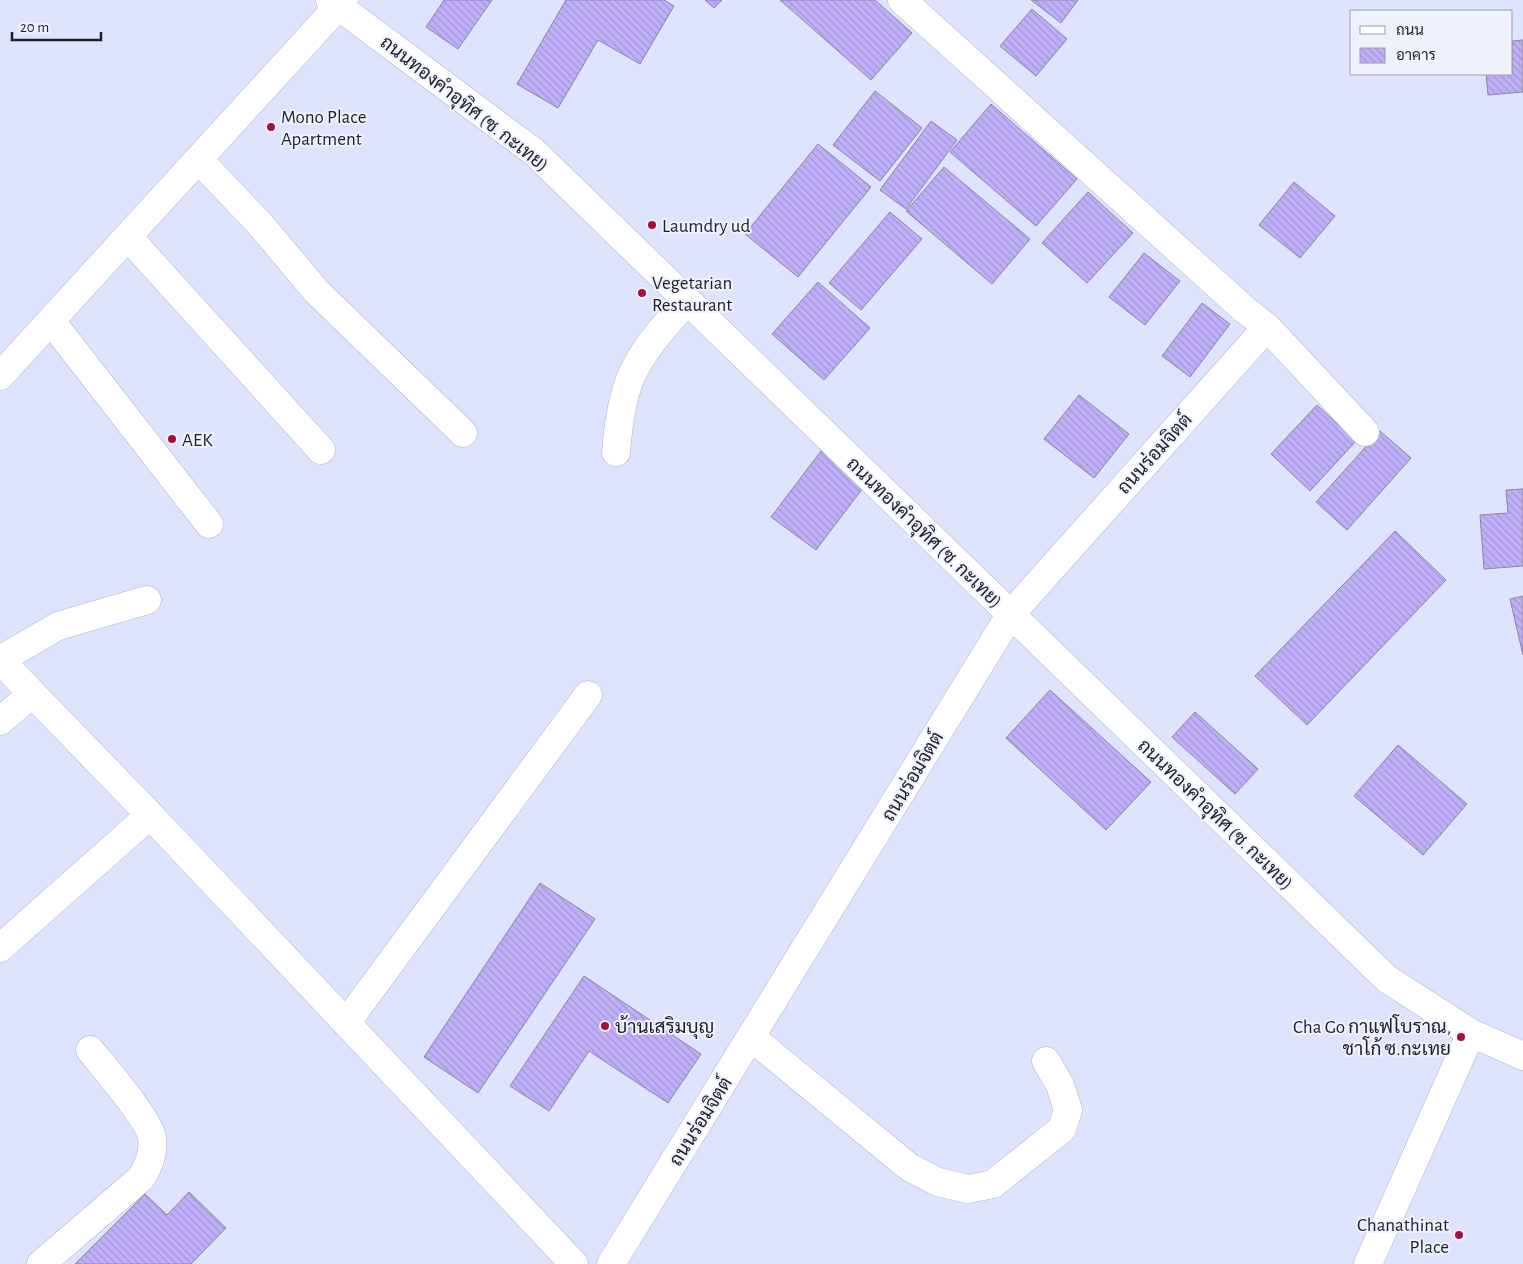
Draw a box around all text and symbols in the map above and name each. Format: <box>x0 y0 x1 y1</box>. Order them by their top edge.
scale bar <box>12 10 101 42</box>
legend <box>1350 10 1513 75</box>
text: 20 m <box>20 20 49 35</box>
text: ถนน <box>1396 23 1424 38</box>
street label: ถนนทองคำอุทิศ (ซ. กะเทย) <box>375 31 553 177</box>
text: อาคาร <box>1396 48 1436 63</box>
place label: Mono Place Apartment <box>281 108 366 149</box>
marker: Mono Place Apartment <box>265 121 277 133</box>
place label: Laumdry ud <box>662 217 751 236</box>
marker: Laumdry ud <box>646 219 658 231</box>
place label: Vegetarian Restaurant <box>652 274 732 315</box>
marker: Vegetarian Restaurant <box>636 287 648 299</box>
street label: ถนนร่อมจิตต์ <box>1111 407 1196 498</box>
place label: AEK <box>182 431 213 450</box>
marker: AEK <box>166 433 178 445</box>
street label: ถนนทองคำอุทิศ (ซ. กะเทย) <box>841 453 1006 613</box>
street label: ถนนร่อมจิตต์ <box>876 727 947 825</box>
street label: ถนนทองคำอุทิศ (ซ. กะเทย) <box>1132 735 1297 895</box>
place label: Cha Go กาแฟโบราณ, ชาโก้ ซ.กะเทย <box>1293 1014 1451 1059</box>
place label: บ้านเสริมบุญ <box>615 1015 714 1039</box>
marker: บ้านเสริมบุญ <box>599 1020 611 1032</box>
marker: Cha Go กาแฟโบราณ, ชาโก้ ซ.กะเทย <box>1455 1031 1467 1043</box>
street label: ถนนร่อมจิตต์ <box>663 1072 736 1170</box>
place label: Chanathinat Place <box>1357 1216 1449 1257</box>
marker: Chanathinat Place <box>1453 1229 1465 1241</box>

